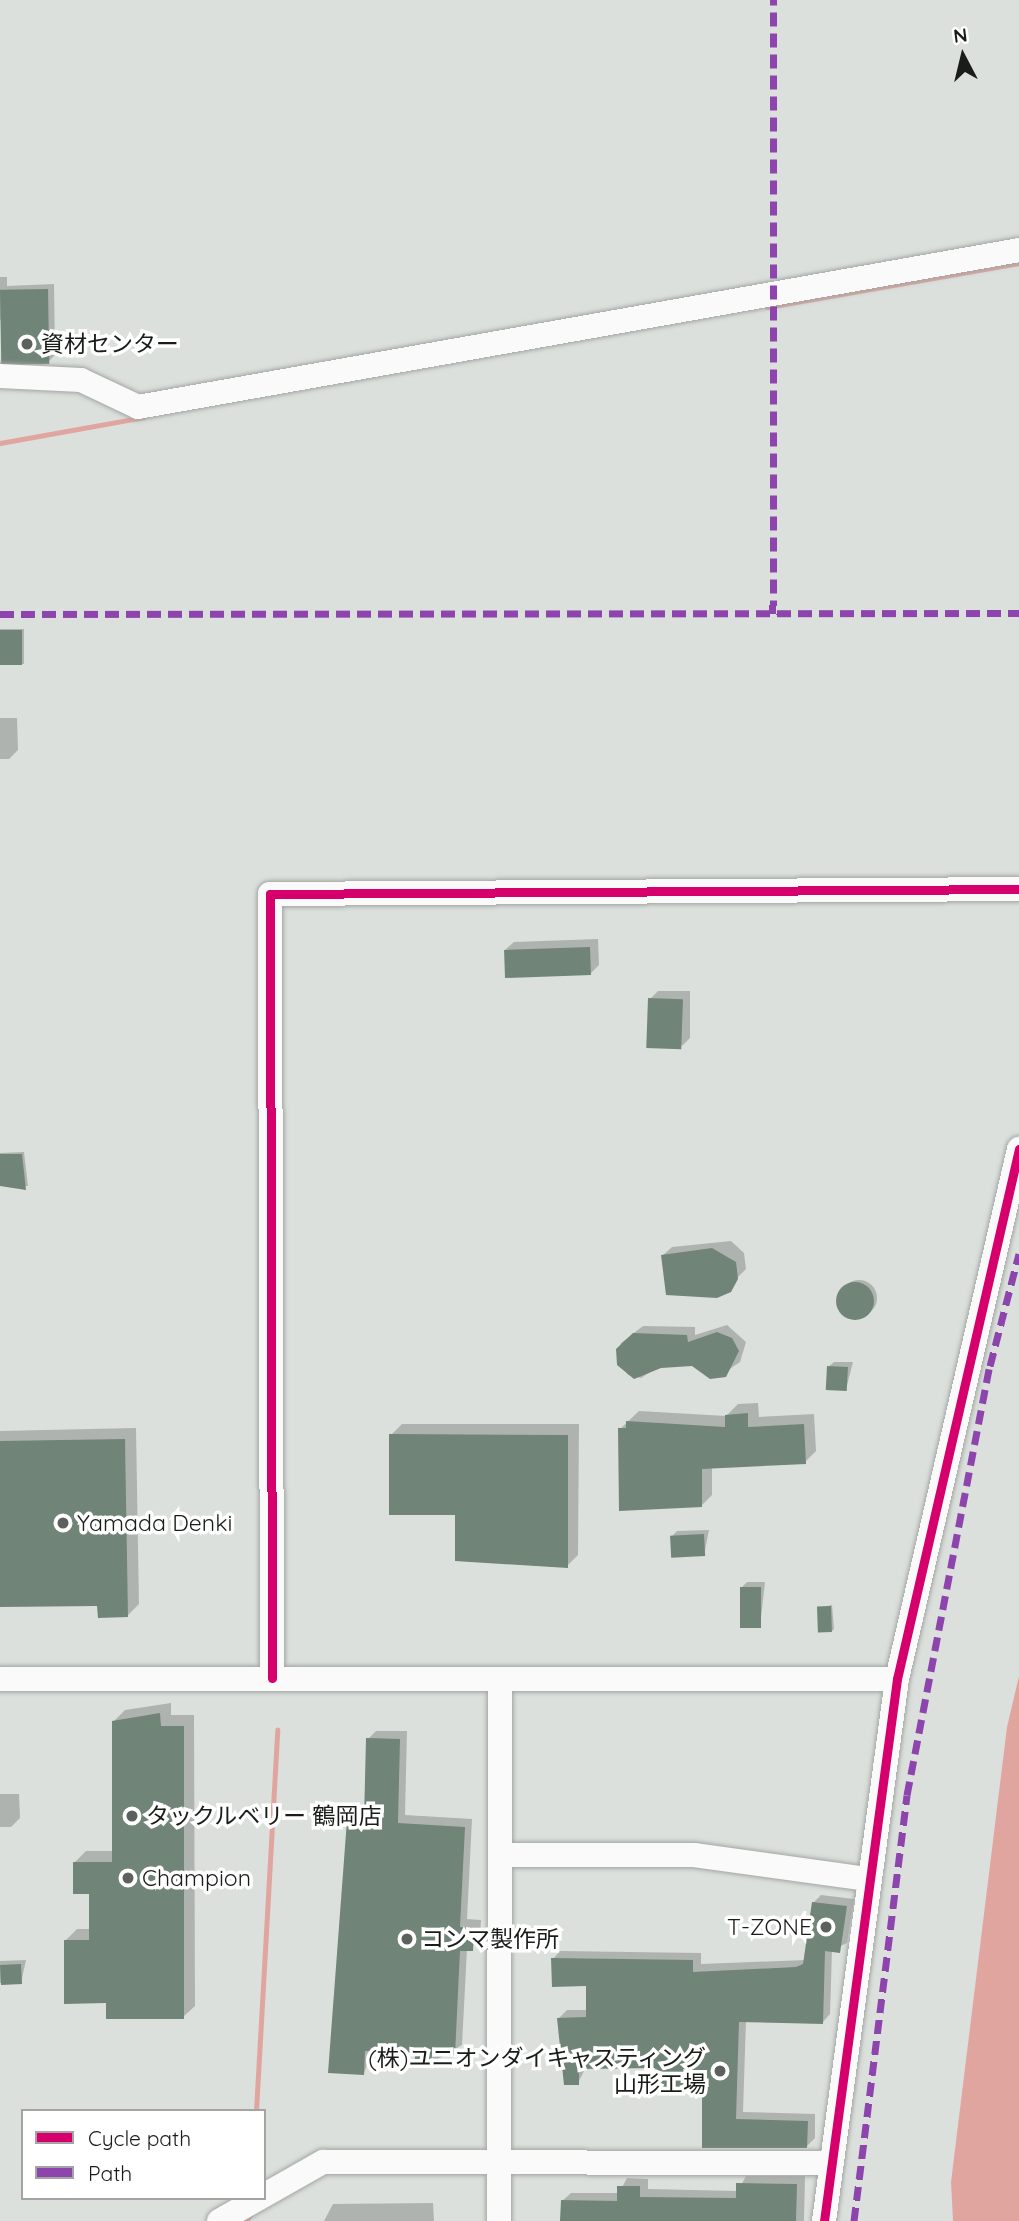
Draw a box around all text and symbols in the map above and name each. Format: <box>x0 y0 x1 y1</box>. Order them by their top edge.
north arrow <box>928 21 998 91</box>
text: N <box>952 22 969 48</box>
place label: 資材センター <box>41 330 179 358</box>
marker: 資材センター <box>19 336 35 352</box>
place label: Yamada Denki <box>77 1509 232 1537</box>
marker: Yamada Denki <box>55 1515 71 1531</box>
place label: タックルベリー 鶴岡店 <box>146 1802 382 1830</box>
marker: タックルベリー 鶴岡店 <box>124 1808 140 1824</box>
place label: Champion <box>142 1864 251 1892</box>
marker: Champion <box>120 1870 136 1886</box>
place label: T-ZONE <box>727 1913 812 1941</box>
marker: T-ZONE <box>818 1919 834 1935</box>
place label: コンマ製作所 <box>421 1925 559 1953</box>
marker: コンマ製作所 <box>399 1931 415 1947</box>
place label: (株)ユニオンダイキャスティング 山形工場 <box>367 2044 706 2098</box>
marker: (株)ユニオンダイキャスティング 山形工場 <box>712 2063 728 2079</box>
legend <box>21 2109 266 2200</box>
text: Cycle path <box>88 2125 191 2151</box>
text: Path <box>88 2160 132 2186</box>

